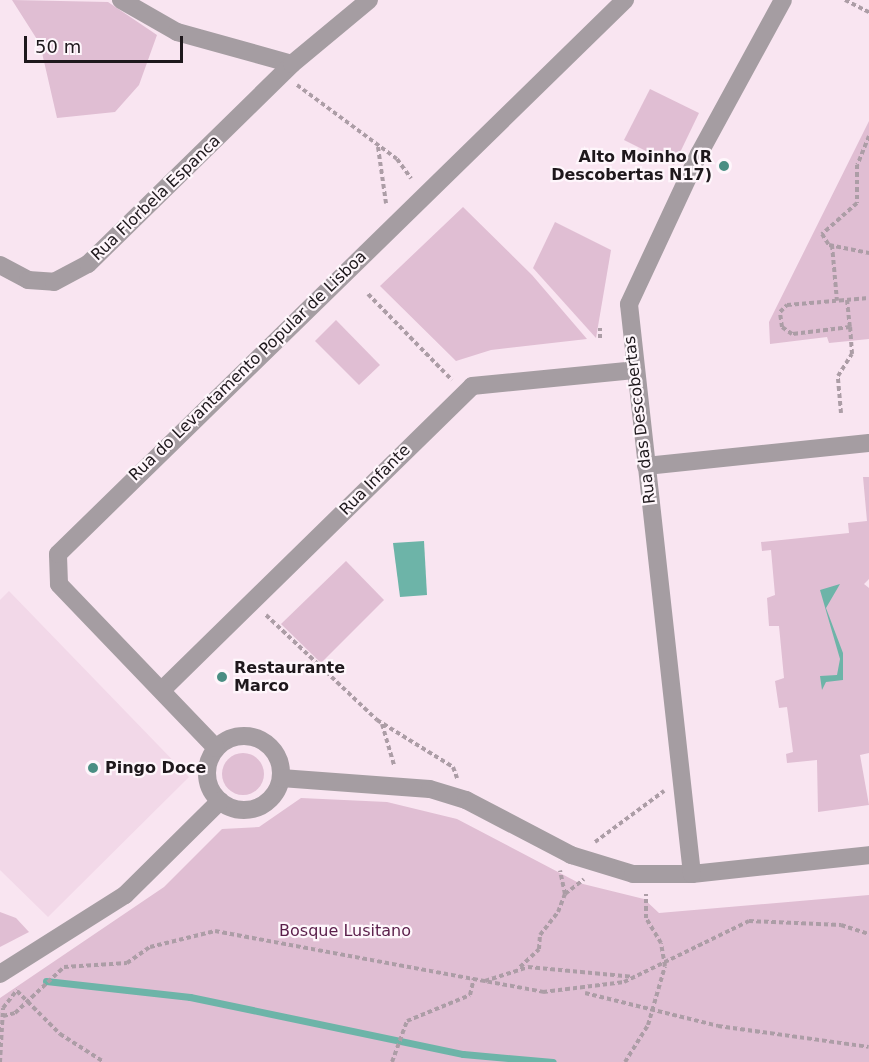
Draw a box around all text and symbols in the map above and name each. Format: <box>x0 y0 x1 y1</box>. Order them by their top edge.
scale bar <box>27 24 186 62</box>
text: 50 m <box>35 36 81 57</box>
street label: Rua Florbela Espanca <box>87 131 225 265</box>
place label: Alto Moinho (R Descobertas N17) <box>551 147 712 185</box>
marker: Alto Moinho (R Descobertas N17) <box>717 159 731 173</box>
street label: Rua do Levantamento Popular de Lisboa <box>125 247 371 485</box>
street label: Rua das Descobertas <box>620 335 660 505</box>
street label: Rua Infante <box>336 441 414 519</box>
place label: Restaurante Marco <box>234 658 345 696</box>
marker: Restaurante Marco <box>215 670 229 684</box>
place label: Pingo Doce <box>105 758 206 778</box>
marker: Pingo Doce <box>86 761 100 775</box>
park label: Bosque Lusitano <box>279 921 411 941</box>

